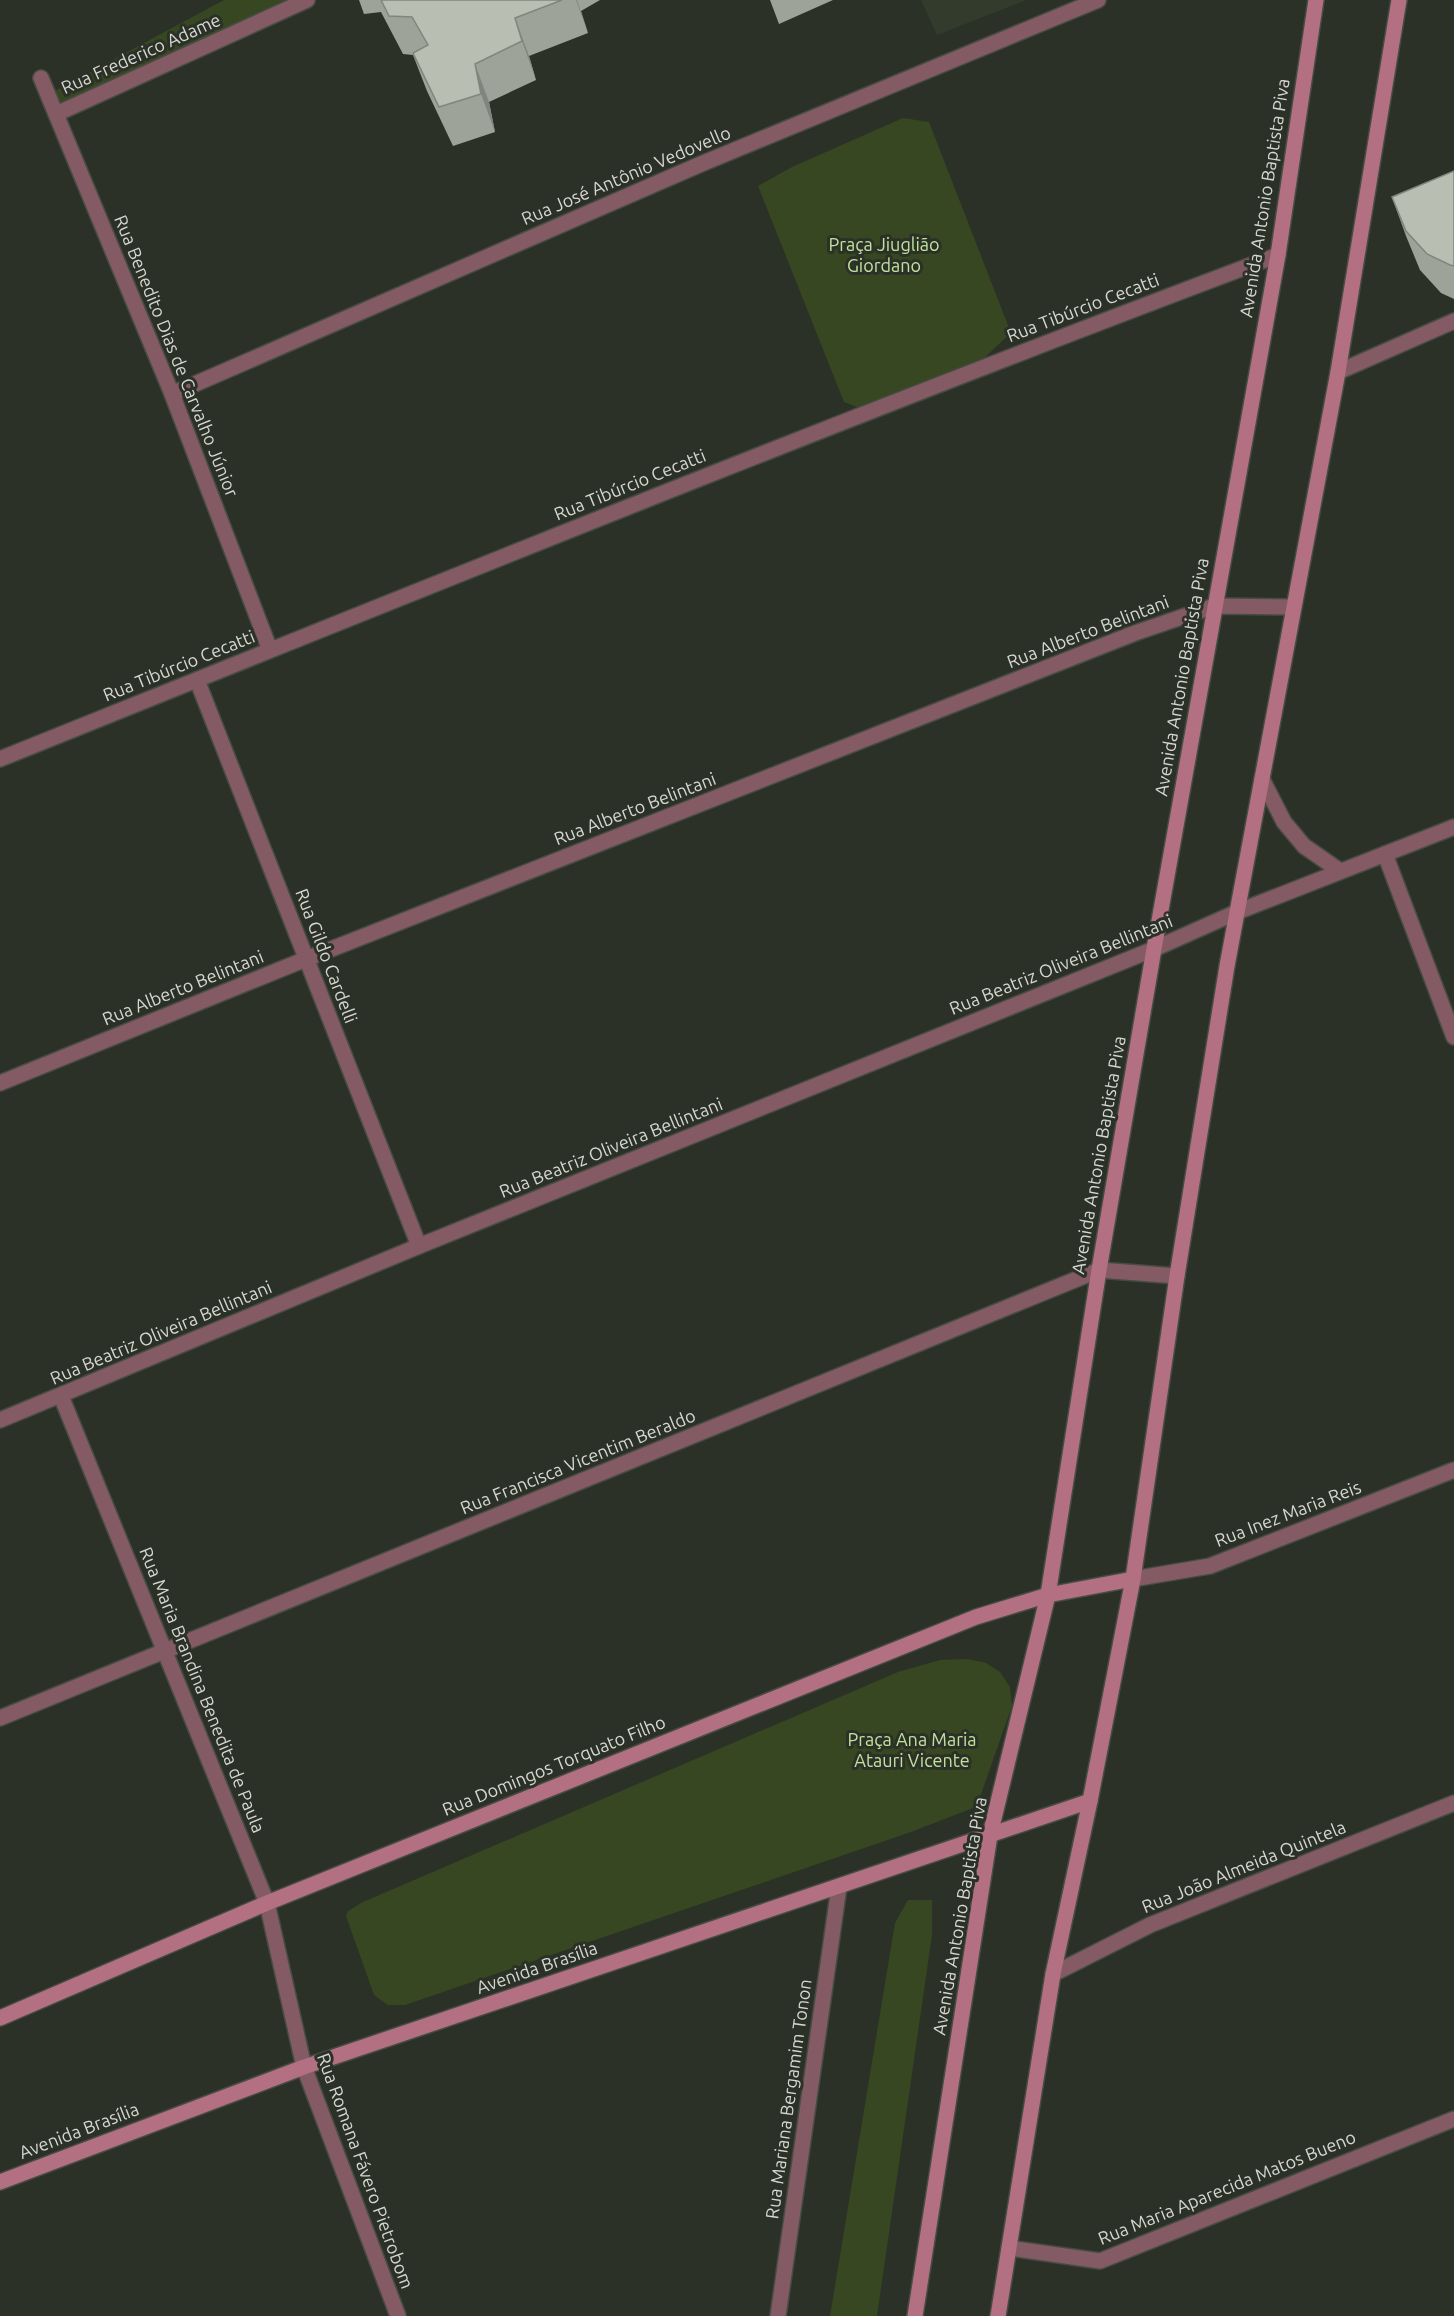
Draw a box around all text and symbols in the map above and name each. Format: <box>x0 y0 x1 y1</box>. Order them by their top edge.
street label: Rua Frederico Adame <box>58 9 223 97</box>
street label: Avenida Antonio Baptista Piva <box>1235 77 1293 319</box>
street label: Rua José Antônio Vedovello <box>518 122 733 228</box>
street label: Rua Benedito Dias de Carvalho Júnior <box>111 212 243 500</box>
park label: Praça Jiuglião Giordano <box>828 234 940 275</box>
street label: Rua Tibúrcio Cecatti <box>1004 269 1162 345</box>
street label: Rua Tibúrcio Cecatti <box>551 445 708 524</box>
street label: Avenida Antonio Baptista Piva <box>1150 556 1212 798</box>
street label: Rua Alberto Belintani <box>1004 591 1171 671</box>
street label: Rua Tibúrcio Cecatti <box>100 626 257 705</box>
street label: Rua Alberto Belintani <box>551 768 718 848</box>
street label: Rua Gildo Cardelli <box>292 886 362 1026</box>
street label: Rua Beatriz Oliveira Bellintani <box>946 910 1175 1018</box>
street label: Rua Alberto Belintani <box>99 946 266 1029</box>
street label: Avenida Antonio Baptista Piva <box>1067 1034 1129 1276</box>
street label: Rua Beatriz Oliveira Bellintani <box>496 1093 725 1201</box>
street label: Rua Beatriz Oliveira Bellintani <box>47 1276 274 1388</box>
street label: Rua Francisca Vicentim Beraldo <box>457 1405 698 1518</box>
street label: Rua Inez Maria Reis <box>1212 1476 1364 1550</box>
street label: Rua Maria Brandina Benedita de Paula <box>136 1544 270 1835</box>
street label: Rua Domingos Torquato Filho <box>439 1711 668 1819</box>
park label: Praça Ana Maria Atauri Vicente <box>847 1729 977 1770</box>
street label: Avenida Antonio Baptista Piva <box>928 1795 990 2037</box>
street label: Rua João Almeida Quintela <box>1139 1816 1349 1917</box>
street label: Avenida Brasília <box>474 1937 600 1997</box>
street label: Rua Mariana Bergamim Tonon <box>761 1978 815 2220</box>
street label: Rua Romana Fávero Pietrobom <box>314 2050 418 2291</box>
street label: Avenida Brasília <box>16 2098 141 2162</box>
street label: Rua Maria Aparecida Matos Bueno <box>1095 2126 1358 2248</box>

